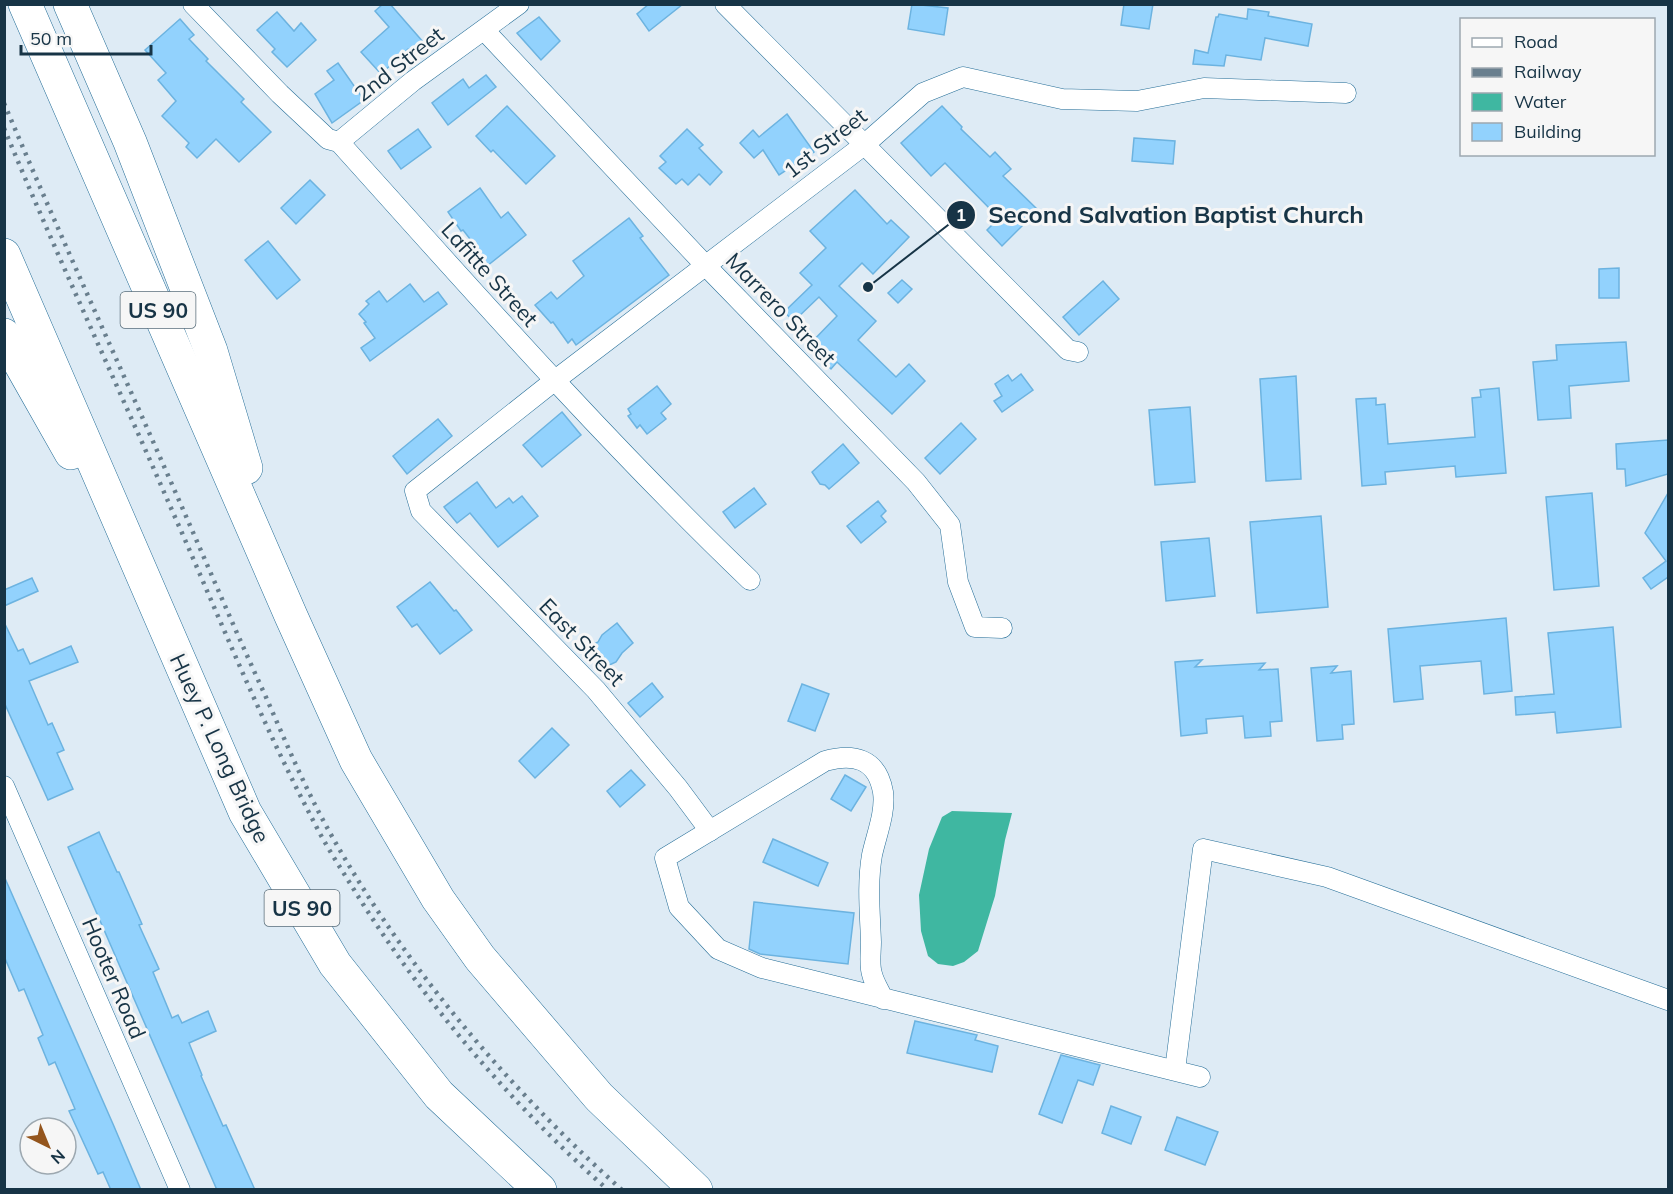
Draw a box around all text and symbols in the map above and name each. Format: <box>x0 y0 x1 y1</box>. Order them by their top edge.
scale bar <box>21 18 152 56</box>
legend <box>1460 18 1655 156</box>
street label: 2nd Street <box>349 20 450 108</box>
text: 50 m <box>30 27 72 50</box>
text: Road <box>1514 30 1558 53</box>
text: Railway <box>1514 60 1582 83</box>
text: Water <box>1514 90 1567 113</box>
street label: 1st Street <box>778 102 873 184</box>
text: Building <box>1514 120 1582 143</box>
callout: Second Salvation Baptist Church <box>946 194 1376 236</box>
text: Second Salvation Baptist Church <box>988 199 1364 229</box>
text: 1 <box>956 203 966 226</box>
street label: Lafitte Street <box>436 216 545 332</box>
street label: Marrero Street <box>720 246 842 372</box>
road number: US 90 <box>120 292 195 328</box>
street label: East Street <box>533 592 631 692</box>
street label: Huey P. Long Bridge <box>164 649 276 847</box>
road number: US 90 <box>264 890 340 926</box>
street label: Hooter Road <box>76 913 152 1043</box>
north arrow <box>18 1116 78 1176</box>
text: N <box>47 1146 69 1168</box>

